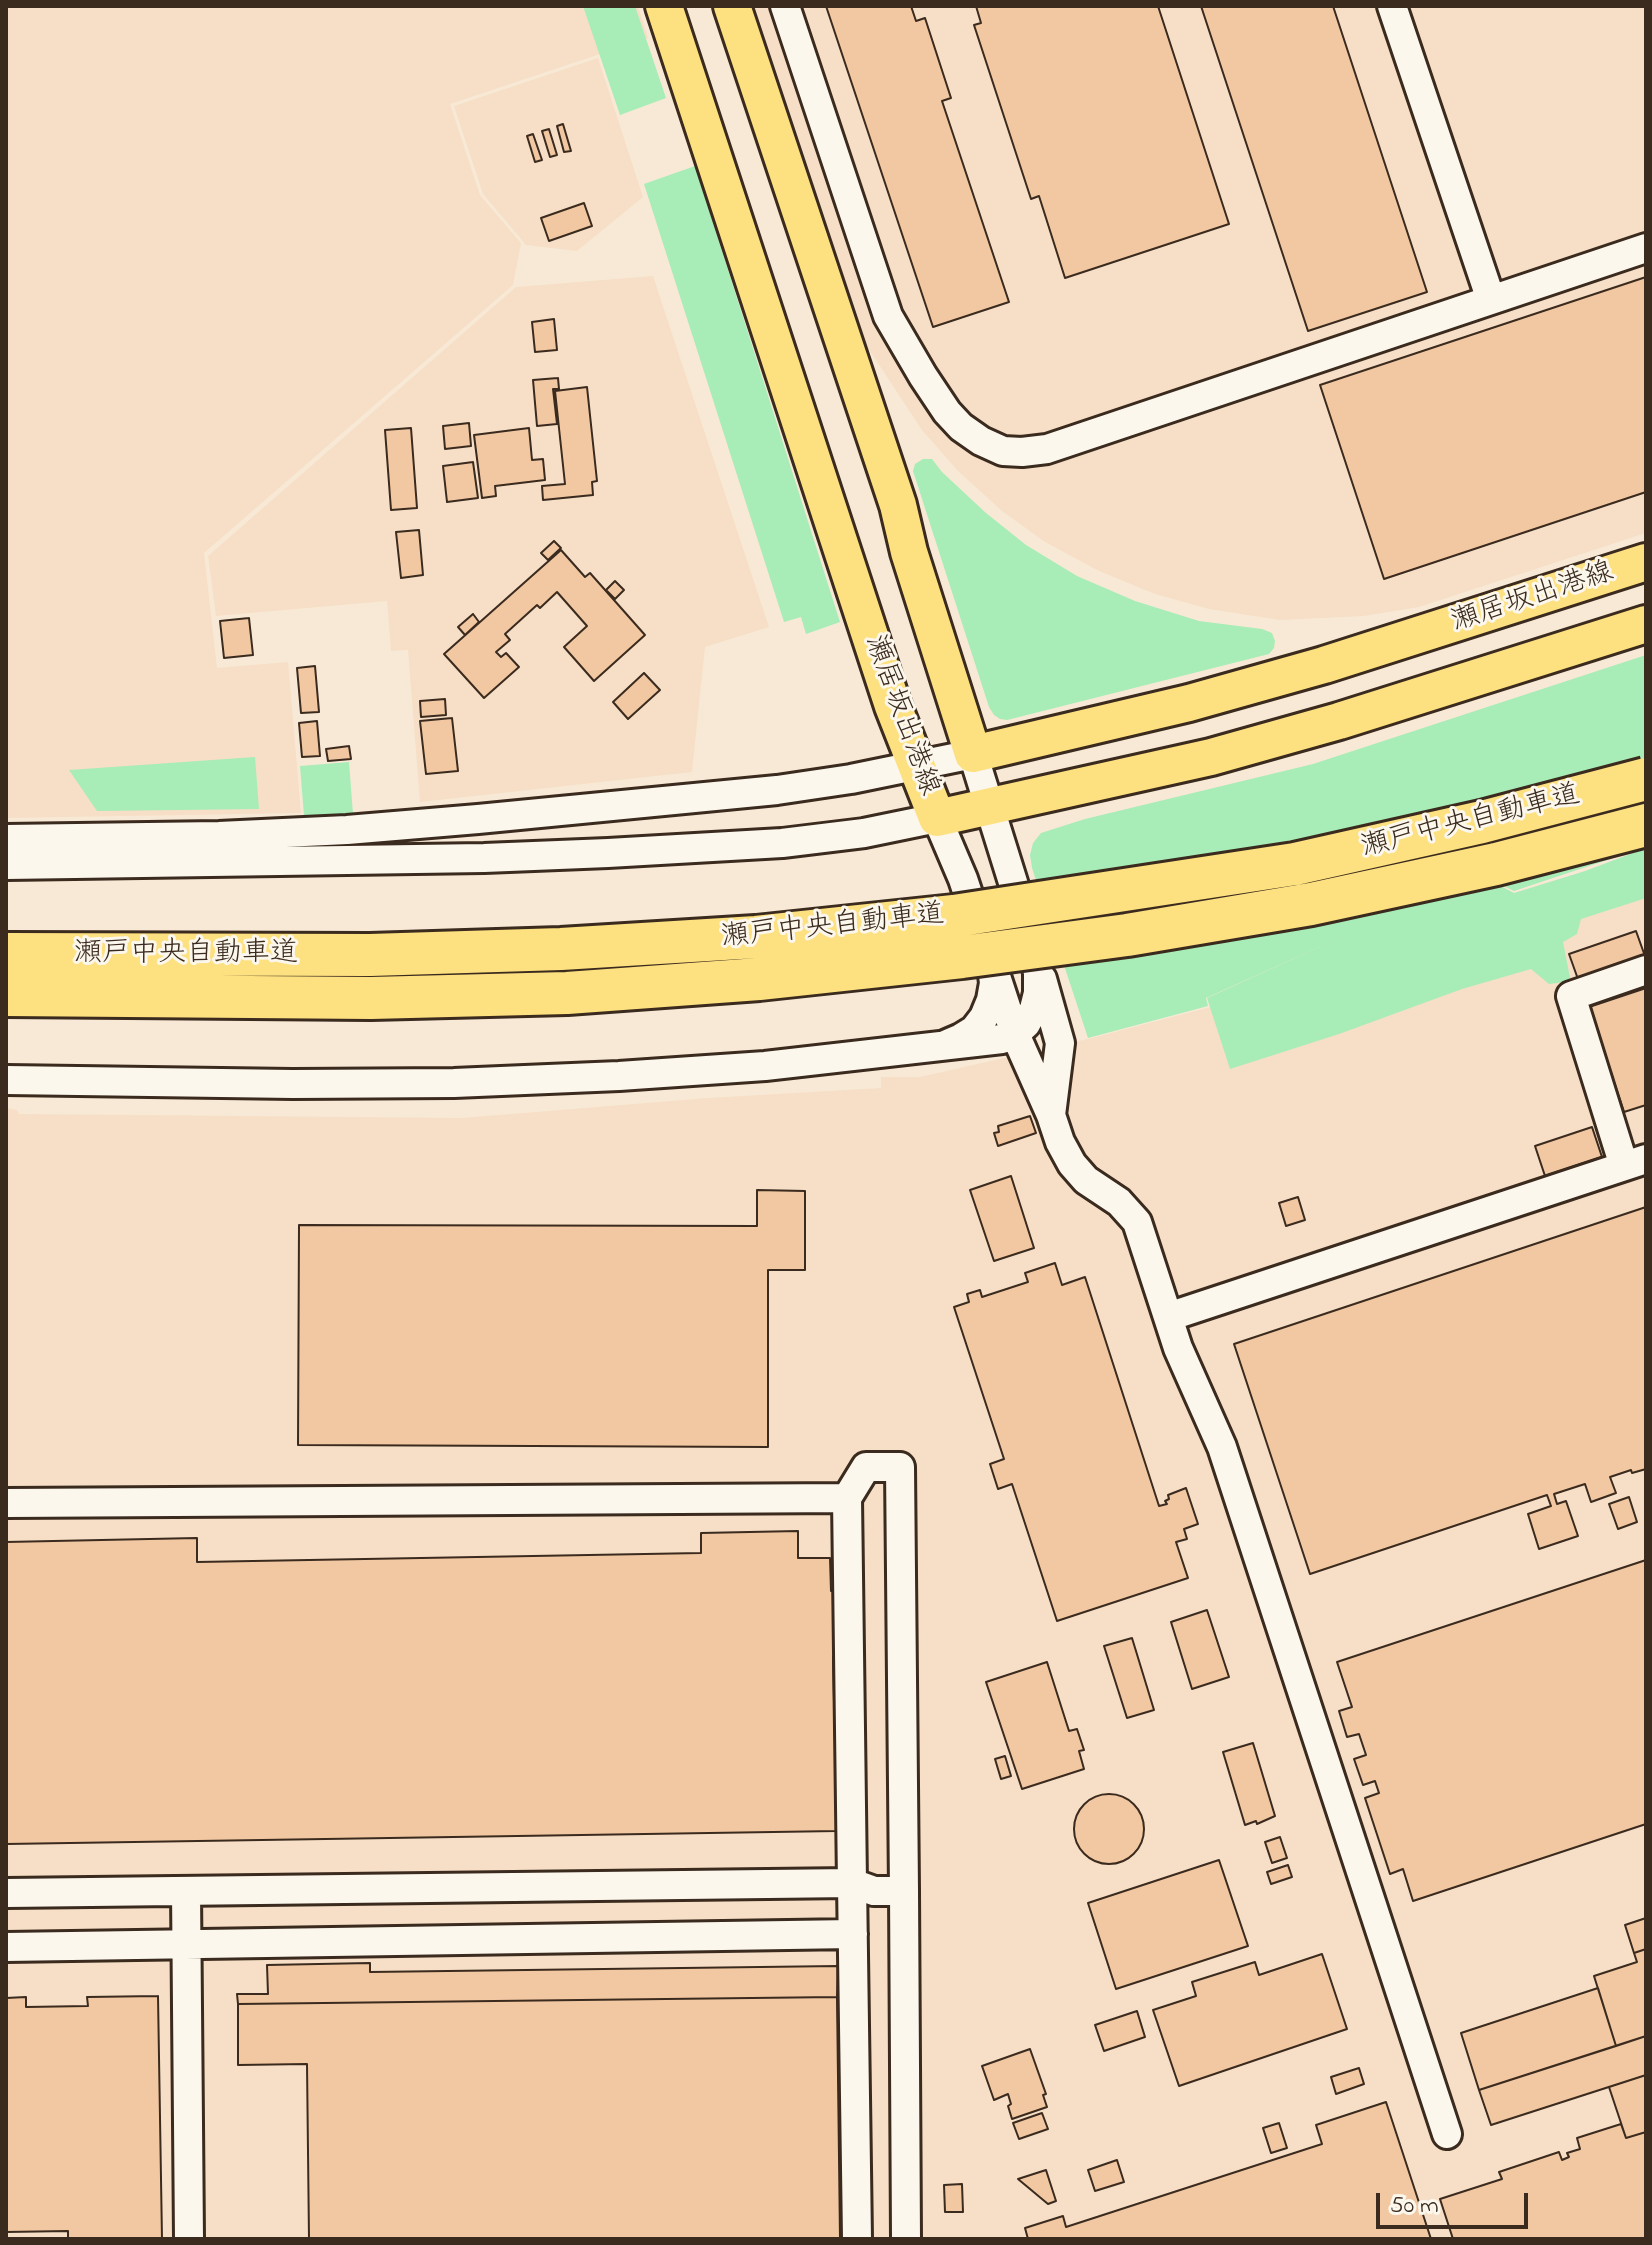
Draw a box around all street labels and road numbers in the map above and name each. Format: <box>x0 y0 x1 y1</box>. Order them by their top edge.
street label: 瀬居坂出港線 <box>1448 557 1618 641</box>
street label: 瀬居坂出港線 <box>855 631 945 801</box>
street label: 瀬戸中央自動車道 <box>1358 780 1584 866</box>
street label: 瀬戸中央自動車道 <box>720 900 946 956</box>
street label: 瀬戸中央自動車道 <box>74 938 298 972</box>

